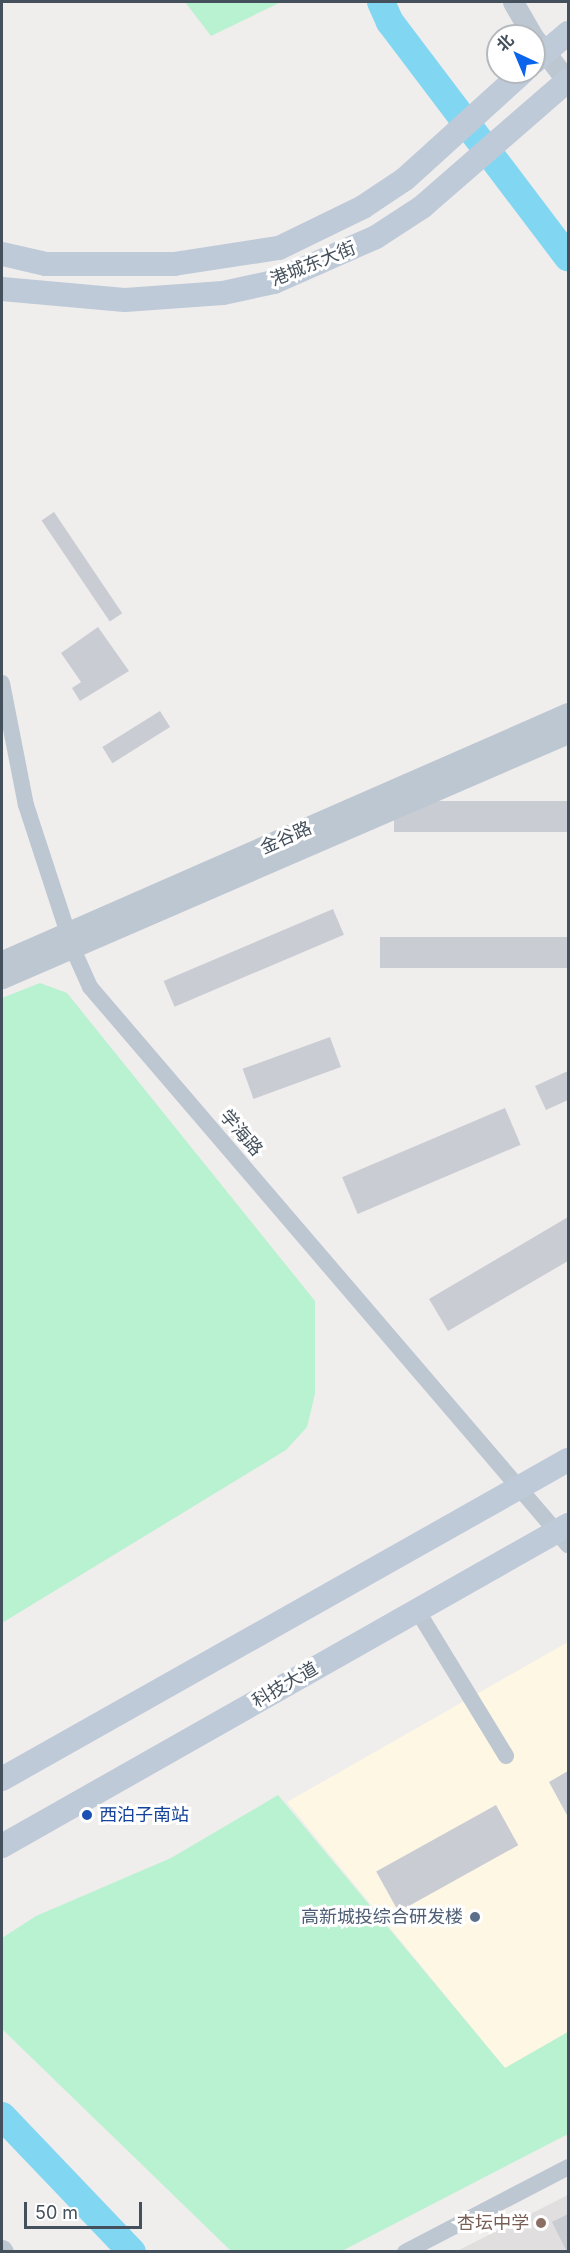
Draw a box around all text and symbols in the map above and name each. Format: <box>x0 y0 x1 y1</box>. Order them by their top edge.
north arrow <box>486 24 546 84</box>
text: 北 <box>492 30 518 55</box>
street label: 港城东大街 <box>267 237 359 291</box>
street label: 金谷路 <box>257 817 315 859</box>
street label: 学海路 <box>215 1106 267 1160</box>
street label: 科技大道 <box>248 1658 322 1712</box>
place label: 西泊子南站 <box>99 1804 189 1826</box>
marker: 西泊子南站 <box>80 1808 94 1822</box>
place label: 高新城投综合研发楼 <box>301 1906 463 1928</box>
marker: 高新城投综合研发楼 <box>468 1910 482 1924</box>
scale bar <box>27 2190 146 2228</box>
text: 50 m <box>35 2202 78 2223</box>
place label: 杏坛中学 <box>457 2212 529 2234</box>
marker: 杏坛中学 <box>534 2216 548 2230</box>

